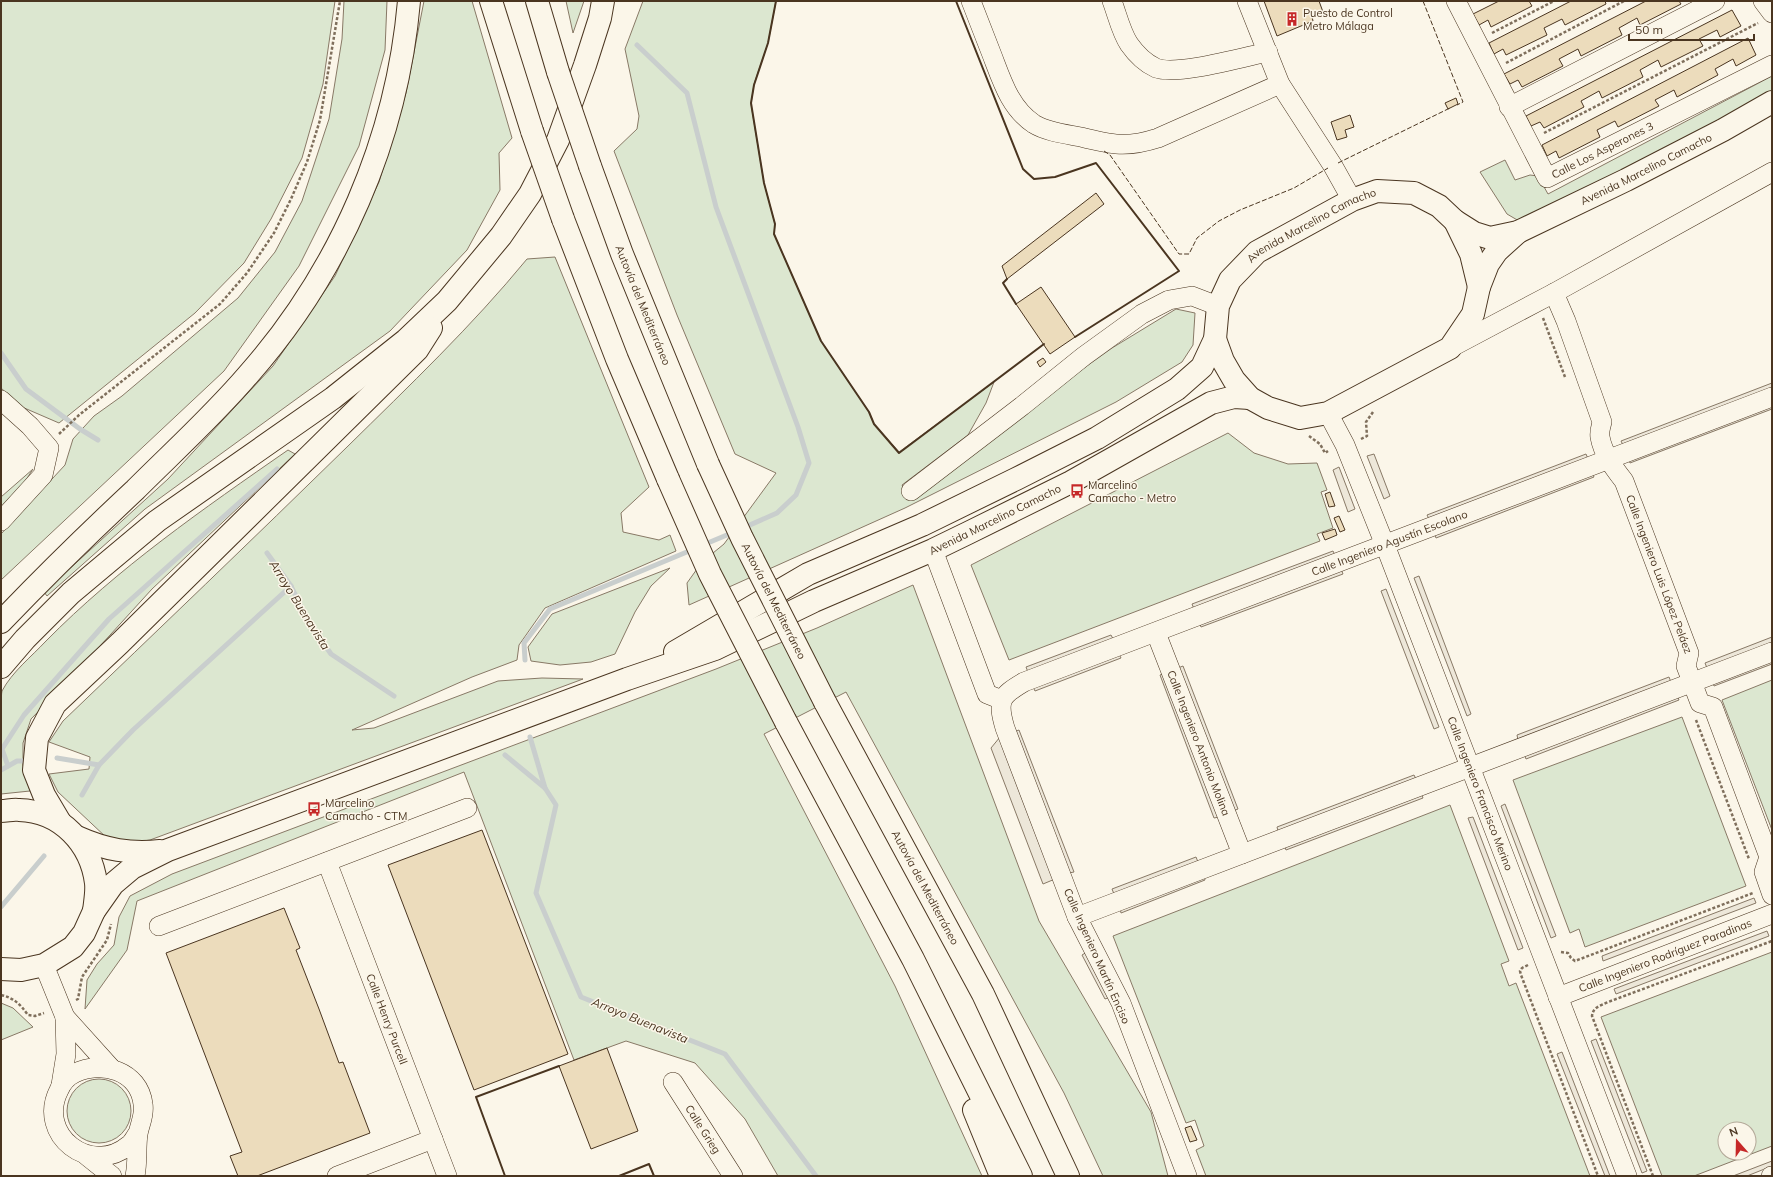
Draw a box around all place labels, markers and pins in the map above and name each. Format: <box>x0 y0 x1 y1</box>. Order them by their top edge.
place label: Puesto de Control Metro Málaga <box>1303 6 1393 33</box>
building icon: Puesto de Control Metro Málaga <box>1284 11 1300 27</box>
place label: Marcelino Camacho - Metro <box>1088 478 1176 505</box>
bus stop icon: Marcelino Camacho - Metro <box>1069 483 1085 499</box>
place label: Marcelino Camacho - CTM <box>325 796 407 823</box>
bus stop icon: Marcelino Camacho - CTM <box>306 801 322 817</box>

